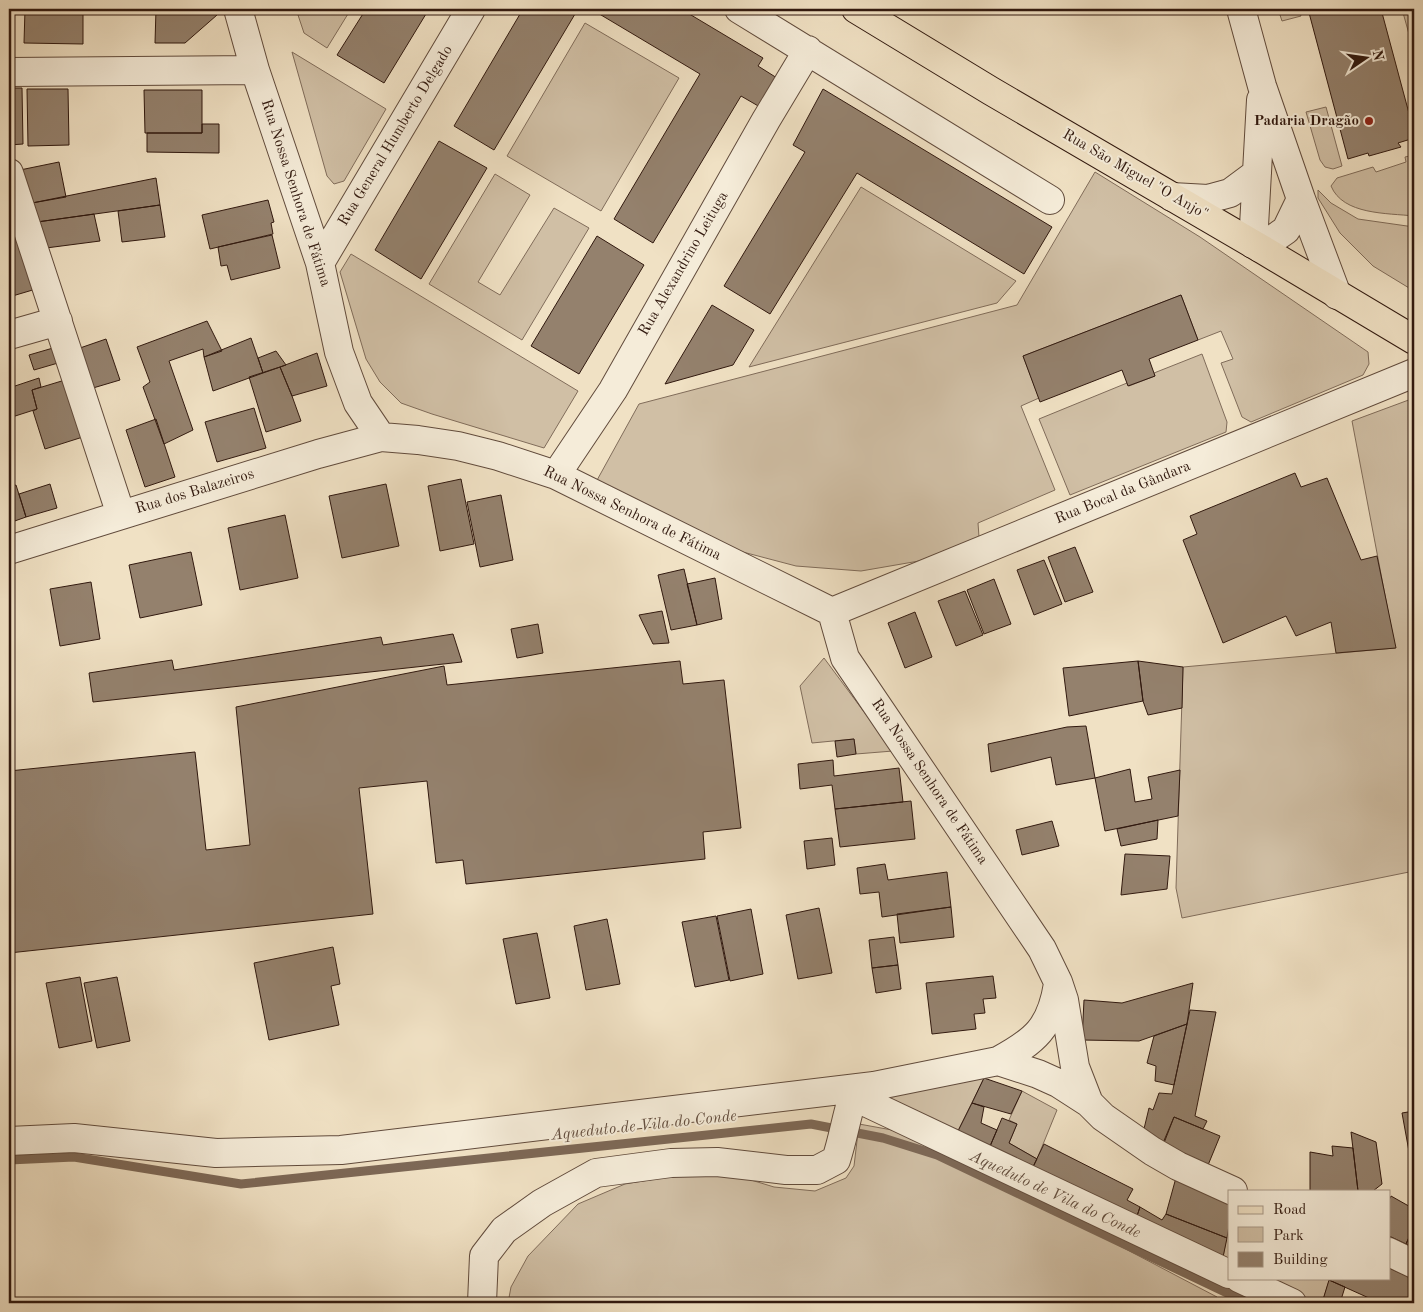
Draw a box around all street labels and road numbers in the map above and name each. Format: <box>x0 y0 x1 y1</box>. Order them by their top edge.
street label: Rua General Humberto Delgado <box>336 43 456 229</box>
street label: Rua Nossa Senhora de Fátima <box>258 98 333 289</box>
street label: Rua São Miguel "O Anjo" <box>1060 127 1210 223</box>
street label: Rua Alexandrino Leituga <box>637 189 732 339</box>
street label: Rua Bocal da Gândara <box>1053 459 1194 527</box>
street label: Rua Nossa Senhora de Fátima <box>541 464 724 564</box>
street label: Rua dos Balazeiros <box>134 467 256 517</box>
street label: Rua Nossa Senhora de Fátima <box>868 697 990 868</box>

